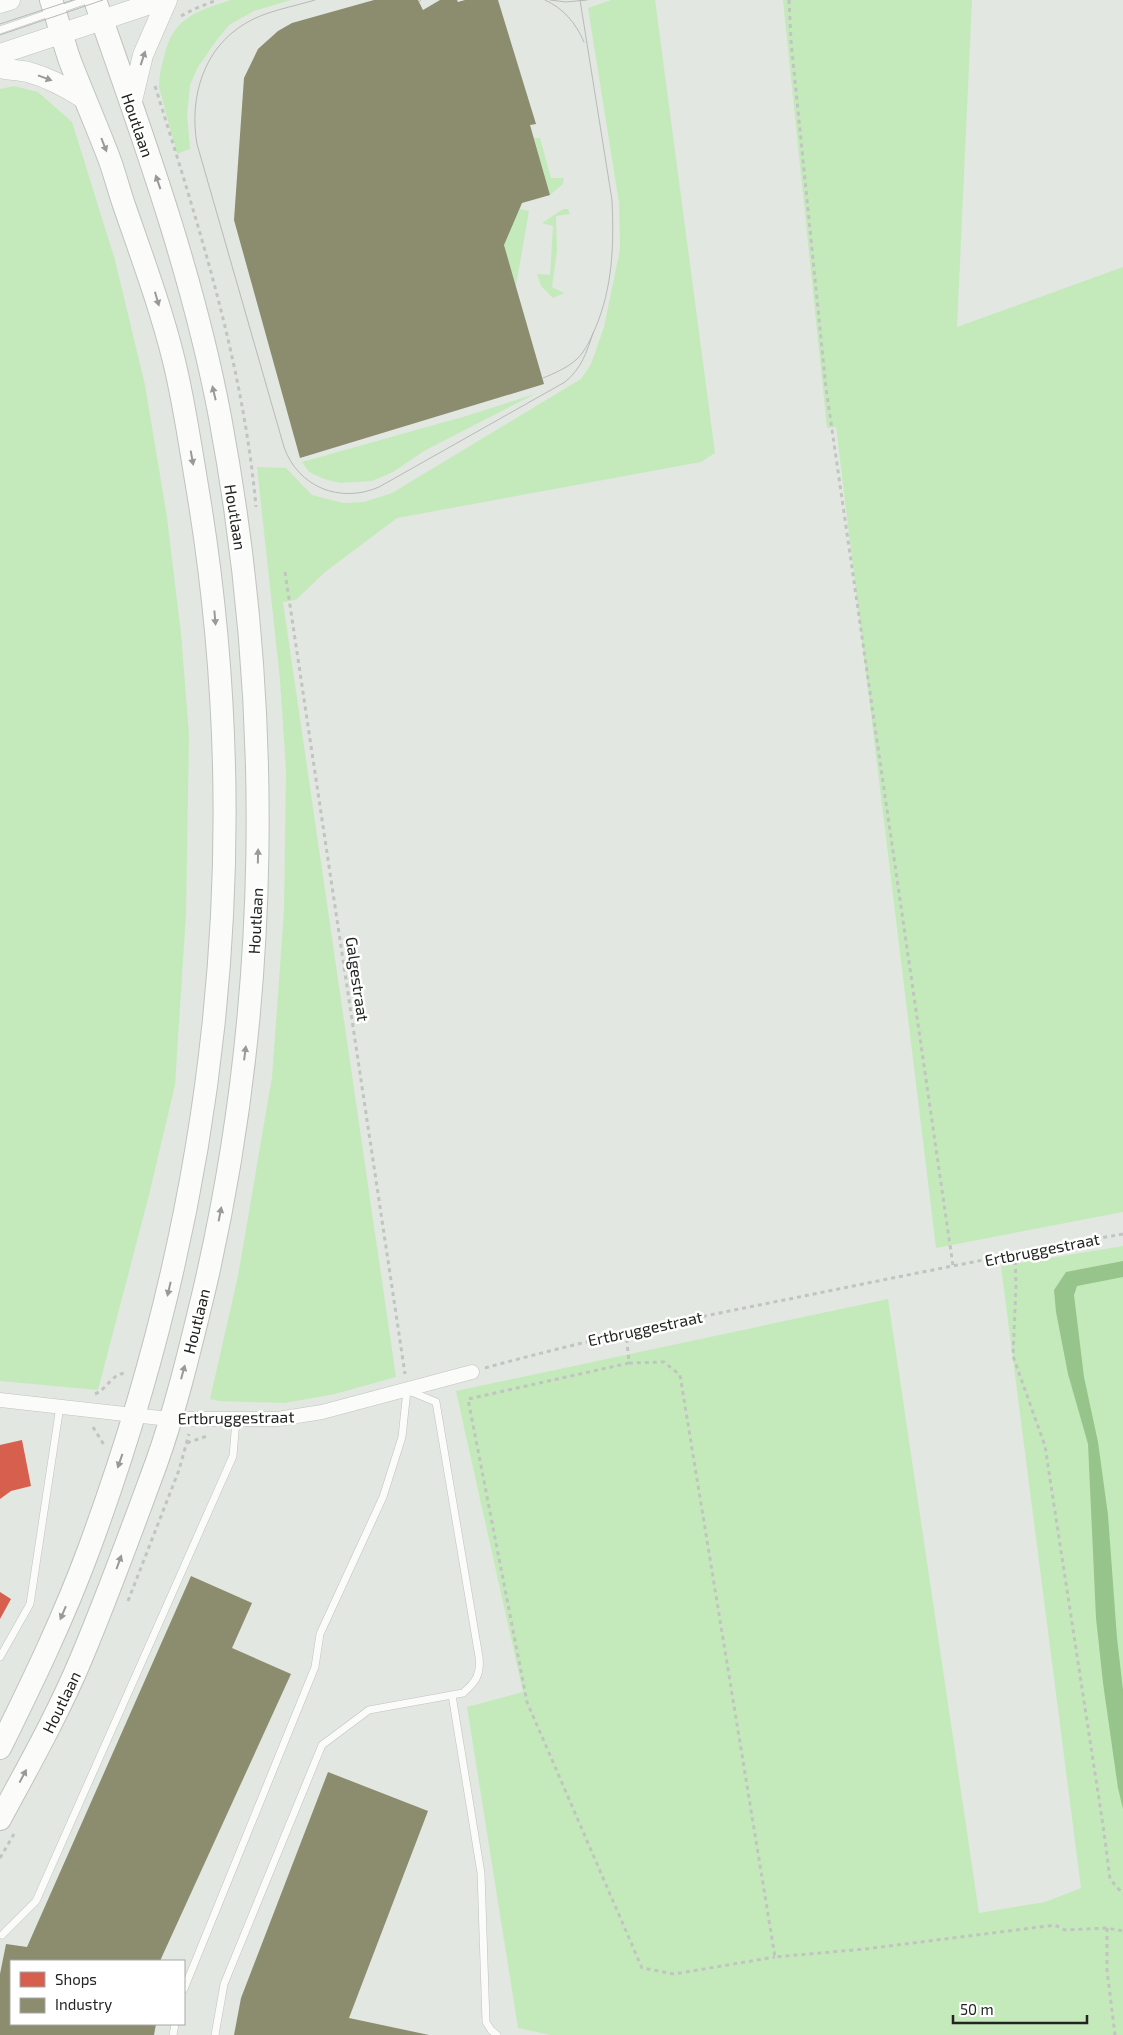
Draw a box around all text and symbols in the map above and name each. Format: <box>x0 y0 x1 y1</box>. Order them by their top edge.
one-way arrow <box>139 50 147 65</box>
one-way arrow <box>38 75 53 82</box>
street label: Houtlaan <box>118 90 158 160</box>
one-way arrow <box>101 138 108 153</box>
one-way arrow <box>154 174 162 189</box>
one-way arrow <box>154 292 162 307</box>
one-way arrow <box>210 386 218 401</box>
one-way arrow <box>189 450 197 466</box>
street label: Houtlaan <box>221 483 251 551</box>
one-way arrow <box>211 611 219 627</box>
one-way arrow <box>254 848 262 864</box>
street label: Houtlaan <box>244 887 266 955</box>
street label: Galgestraat <box>343 935 373 1023</box>
one-way arrow <box>241 1045 249 1061</box>
one-way arrow <box>217 1205 225 1221</box>
street label: Ertbruggestraat <box>983 1229 1101 1269</box>
one-way arrow <box>165 1281 173 1296</box>
street label: Houtlaan <box>179 1286 213 1356</box>
street label: Ertbruggestraat <box>586 1307 704 1349</box>
one-way arrow <box>179 1364 187 1379</box>
street label: Ertbruggestraat <box>177 1406 295 1428</box>
one-way arrow <box>116 1454 124 1469</box>
one-way arrow <box>116 1555 123 1570</box>
one-way arrow <box>58 1606 66 1620</box>
street label: Houtlaan <box>38 1668 84 1736</box>
one-way arrow <box>19 1769 27 1784</box>
legend <box>10 1960 185 2025</box>
text: Shops <box>55 1970 97 1988</box>
scale bar <box>953 1992 1087 2024</box>
text: Industry <box>55 1995 112 2013</box>
text: 50 m <box>960 2000 994 2018</box>

